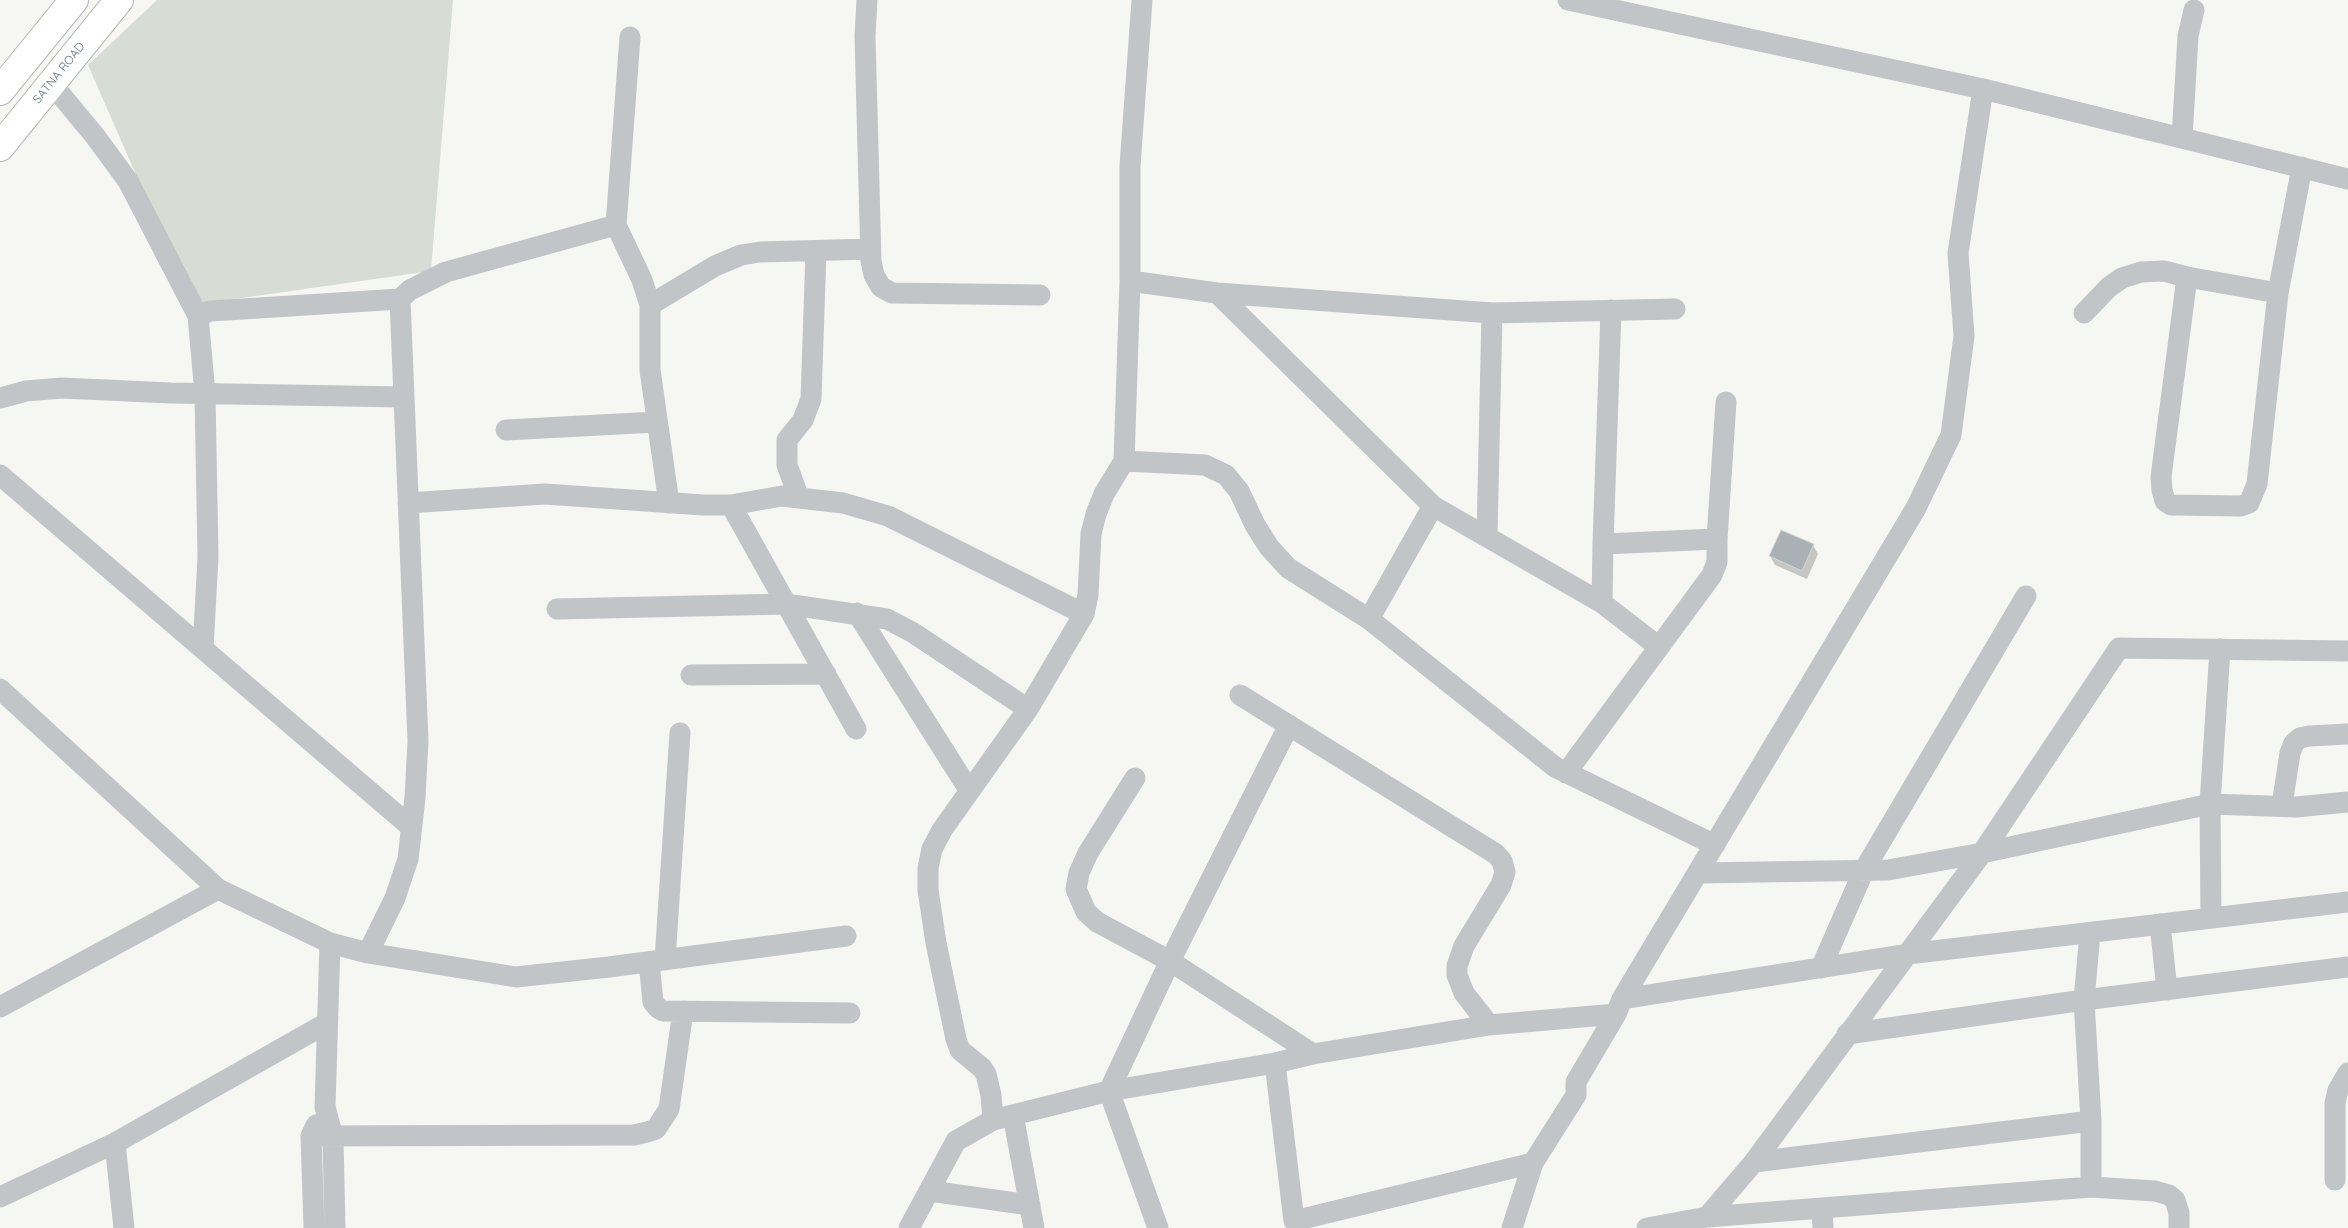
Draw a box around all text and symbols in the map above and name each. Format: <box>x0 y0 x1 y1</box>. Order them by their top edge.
street label: SATNA ROAD <box>30 40 88 106</box>

